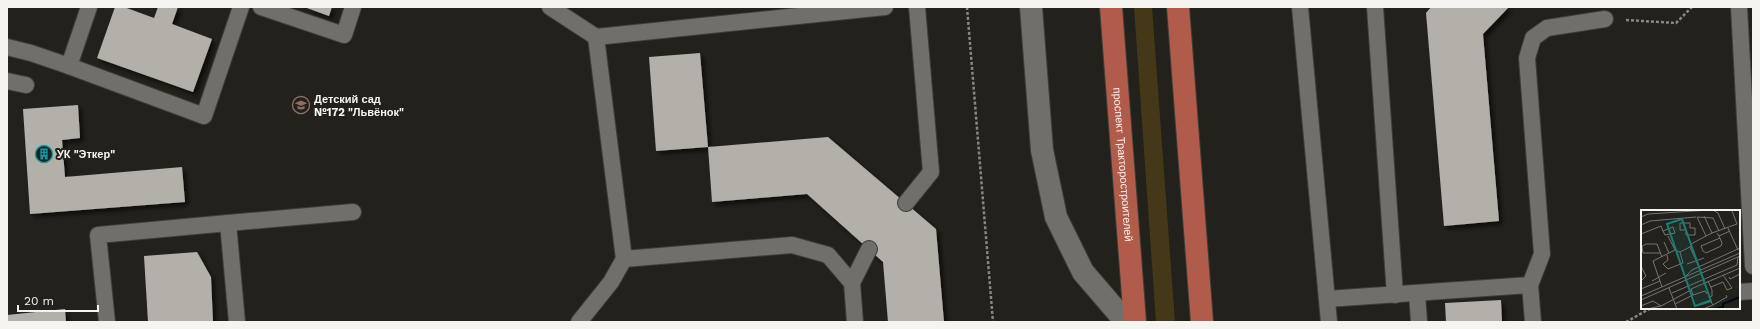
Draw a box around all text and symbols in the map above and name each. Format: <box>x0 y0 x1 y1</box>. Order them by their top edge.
street label: проспект Тракторостроителей <box>1110 87 1135 242</box>
place label: Детский сад №172 "Львёнок" <box>314 93 404 119</box>
school or university icon: Детский сад №172 "Львёнок" <box>291 95 311 115</box>
building icon: УК "Эткер" <box>34 144 54 164</box>
place label: УК "Эткер" <box>57 148 115 161</box>
inset map <box>1641 210 1740 309</box>
scale bar <box>18 287 98 313</box>
text: 20 m <box>24 294 54 308</box>

